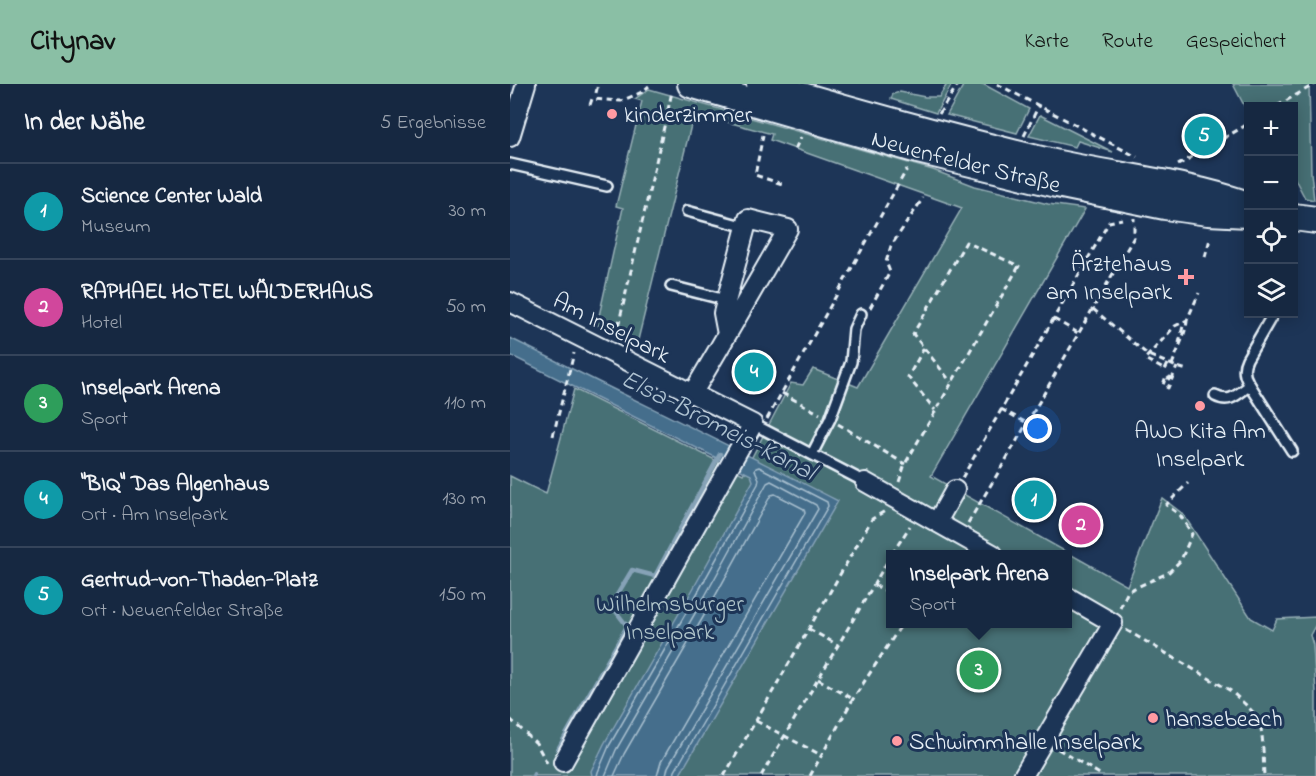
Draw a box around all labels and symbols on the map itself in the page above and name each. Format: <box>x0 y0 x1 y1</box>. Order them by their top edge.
place label: kinderzimmer <box>624 99 753 134</box>
marker: kinderzimmer <box>605 107 619 121</box>
pin: 5 <box>1184 113 1224 158</box>
street label: Neuenfelder Straße <box>867 122 1064 204</box>
place label: Ärztehaus am Inselpark <box>1046 248 1172 311</box>
marker: Ärztehaus am Inselpark <box>1177 268 1195 286</box>
street label: Am Inselpark <box>546 285 676 374</box>
pin: 4 <box>734 350 774 394</box>
water label: Elsa-Bromeis-Kanal <box>614 361 824 493</box>
marker: AWO Kita Am Inselpark <box>1193 399 1207 413</box>
your location <box>1023 414 1052 443</box>
place label: AWO Kita Am Inselpark <box>1134 415 1266 478</box>
pin: 1 <box>1014 478 1054 522</box>
pin: 2 <box>1062 502 1100 548</box>
park label: Wilhelmsburger Inselpark <box>596 588 745 651</box>
pin: 3 <box>960 648 998 692</box>
place label: hansebeach <box>1165 703 1283 738</box>
marker: hansebeach <box>1146 711 1160 725</box>
place label: Schwimmhalle Inselpark <box>909 726 1142 761</box>
marker: Schwimmhalle Inselpark <box>890 734 904 748</box>

